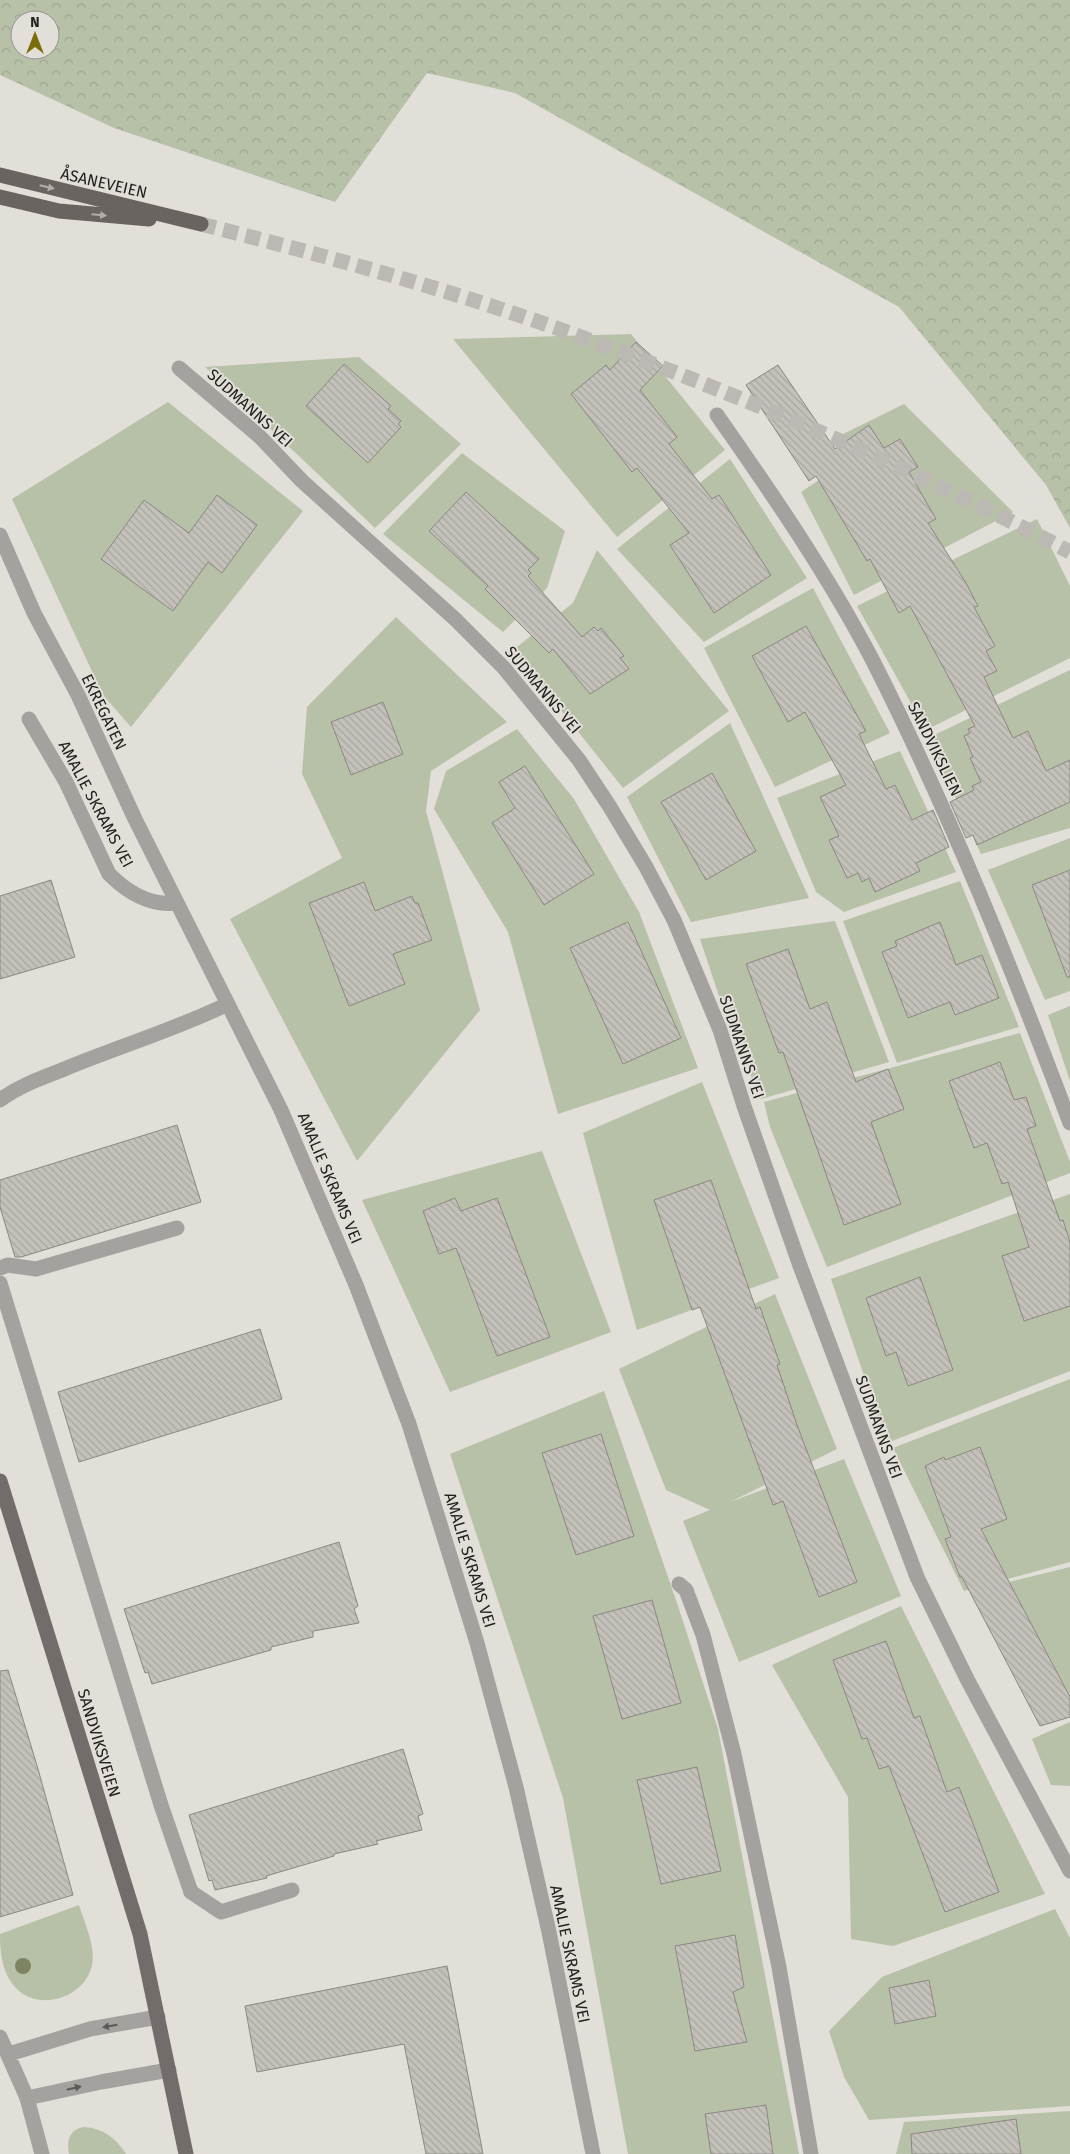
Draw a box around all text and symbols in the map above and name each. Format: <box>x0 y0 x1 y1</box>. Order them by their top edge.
north arrow <box>10 10 60 60</box>
text: N <box>30 14 40 31</box>
street label: ÅSANEVEIEN <box>59 163 149 202</box>
one-way arrow <box>40 183 55 191</box>
one-way arrow <box>92 211 108 219</box>
street label: SUDMANNS VEI <box>203 365 297 451</box>
street label: SUDMANNS VEI <box>501 642 585 738</box>
street label: EKREGATEN <box>77 671 131 753</box>
street label: SANDVIKSLIEN <box>904 699 966 799</box>
street label: AMALIE SKRAMS VEI <box>55 737 137 871</box>
street label: SUDMANNS VEI <box>715 993 769 1101</box>
street label: AMALIE SKRAMS VEI <box>294 1110 366 1246</box>
street label: SUDMANNS VEI <box>852 1373 906 1481</box>
street label: AMALIE SKRAMS VEI <box>440 1490 500 1630</box>
street label: SANDVIKSVEIEN <box>74 1687 124 1799</box>
street label: AMALIE SKRAMS VEI <box>546 1883 594 2025</box>
one-way arrow <box>102 2022 118 2030</box>
one-way arrow <box>67 2083 83 2091</box>

